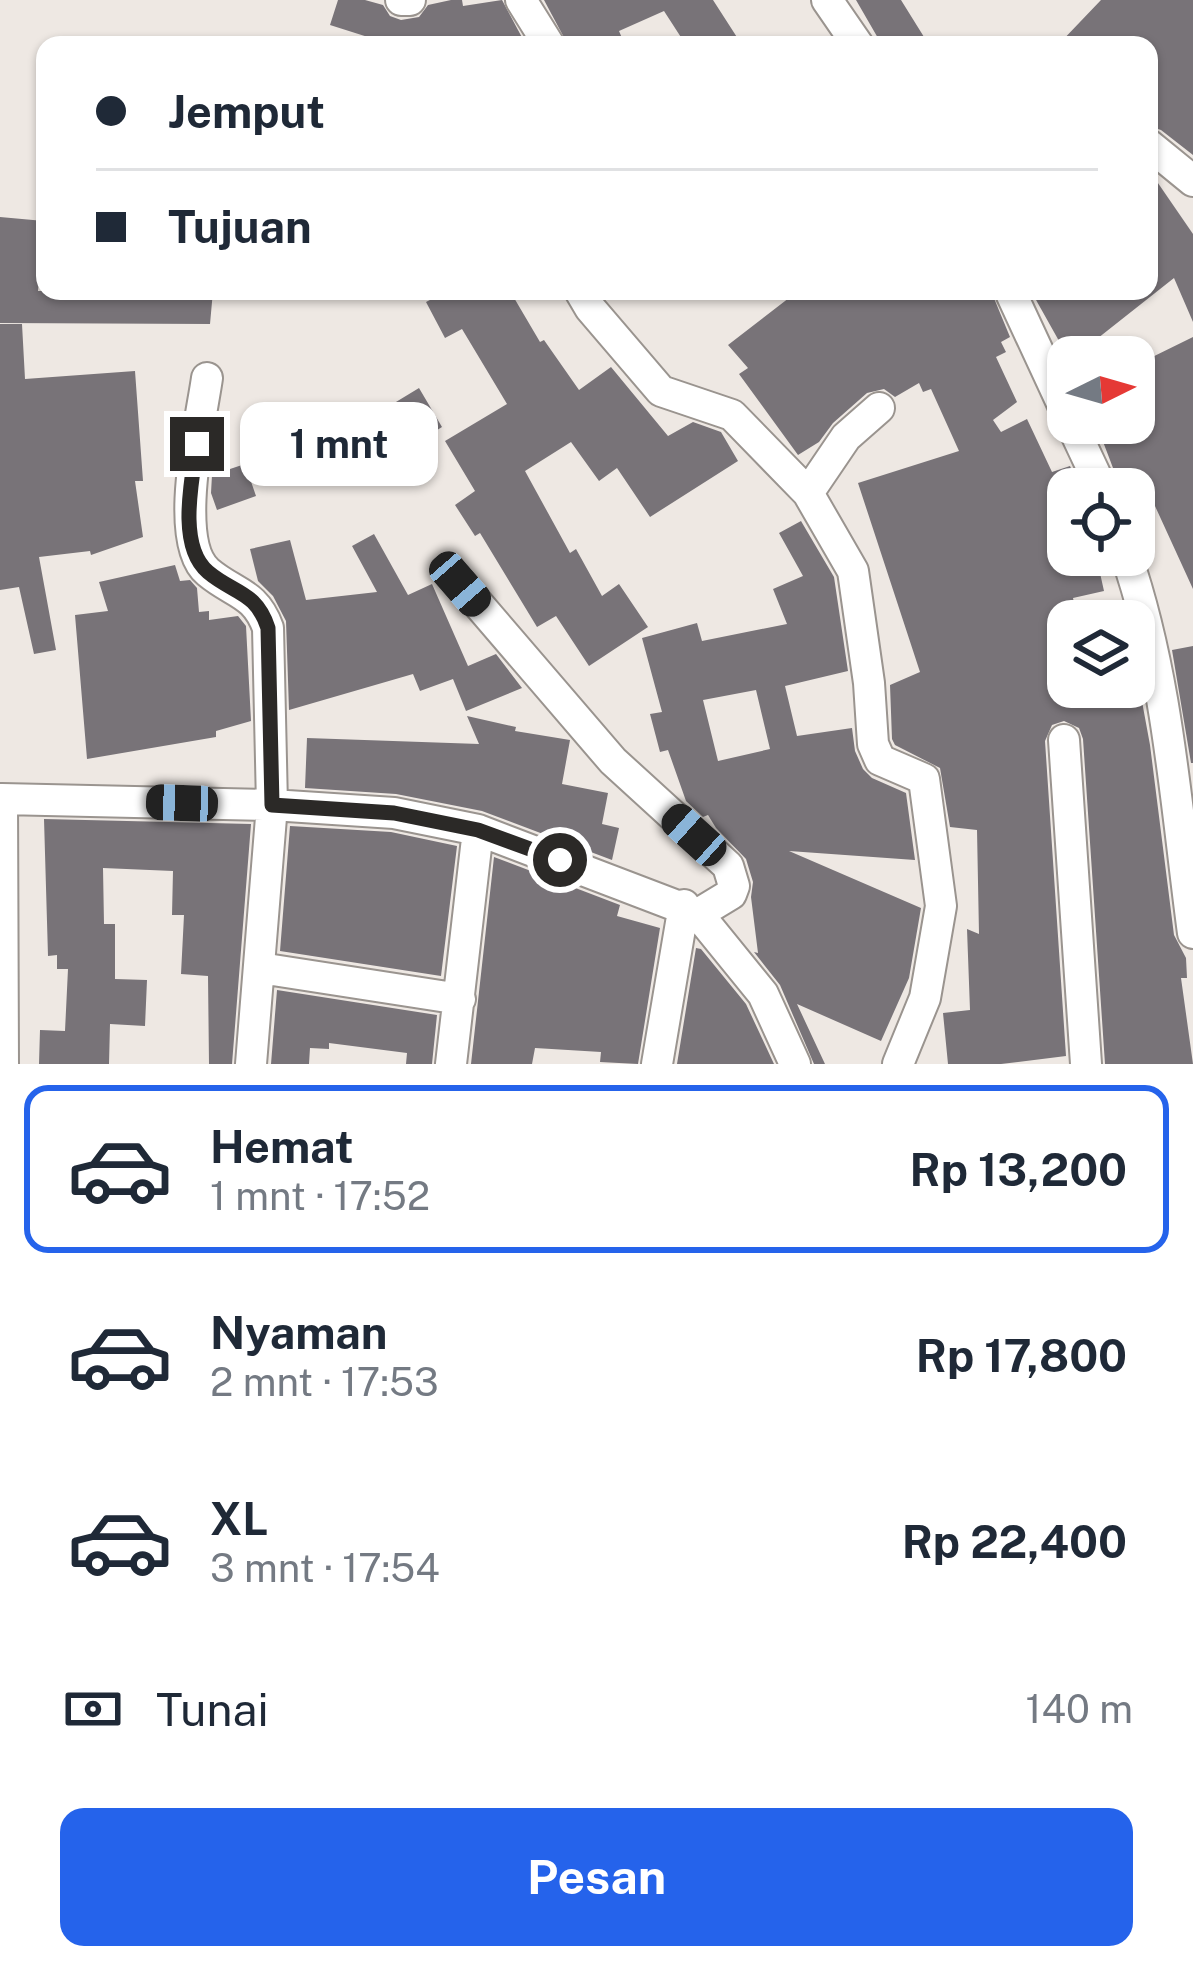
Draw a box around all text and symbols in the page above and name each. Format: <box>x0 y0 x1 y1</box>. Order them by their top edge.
text: Jemput <box>168 85 325 138</box>
text: Tujuan <box>168 200 312 253</box>
north arrow <box>1047 336 1155 444</box>
map controls <box>1047 336 1155 708</box>
callout: 1 mnt <box>239 402 437 486</box>
route end <box>170 417 224 471</box>
text: 1 mnt <box>289 421 389 467</box>
button: locate <box>1047 468 1155 576</box>
car <box>423 545 497 623</box>
button: layers <box>1047 600 1155 708</box>
car <box>145 784 219 822</box>
car <box>655 798 733 872</box>
route start <box>533 833 587 887</box>
icon: car <box>66 1115 174 1223</box>
text: Hemat <box>210 1120 354 1173</box>
text: Rp 13,200 <box>910 1143 1127 1196</box>
text: 1 mnt · 17:52 <box>210 1173 430 1219</box>
icon: car <box>66 1301 174 1409</box>
text: Nyaman <box>210 1306 388 1359</box>
text: Rp 17,800 <box>916 1329 1127 1382</box>
text: 2 mnt · 17:53 <box>210 1359 439 1405</box>
icon: car <box>66 1487 174 1595</box>
text: XL <box>210 1492 268 1545</box>
text: Rp 22,400 <box>902 1515 1127 1568</box>
text: 3 mnt · 17:54 <box>210 1545 440 1591</box>
icon: cash <box>60 1676 126 1742</box>
text: Tunai <box>156 1683 269 1736</box>
text: 140 m <box>1026 1686 1133 1732</box>
button: Pesan <box>60 1808 1133 1946</box>

